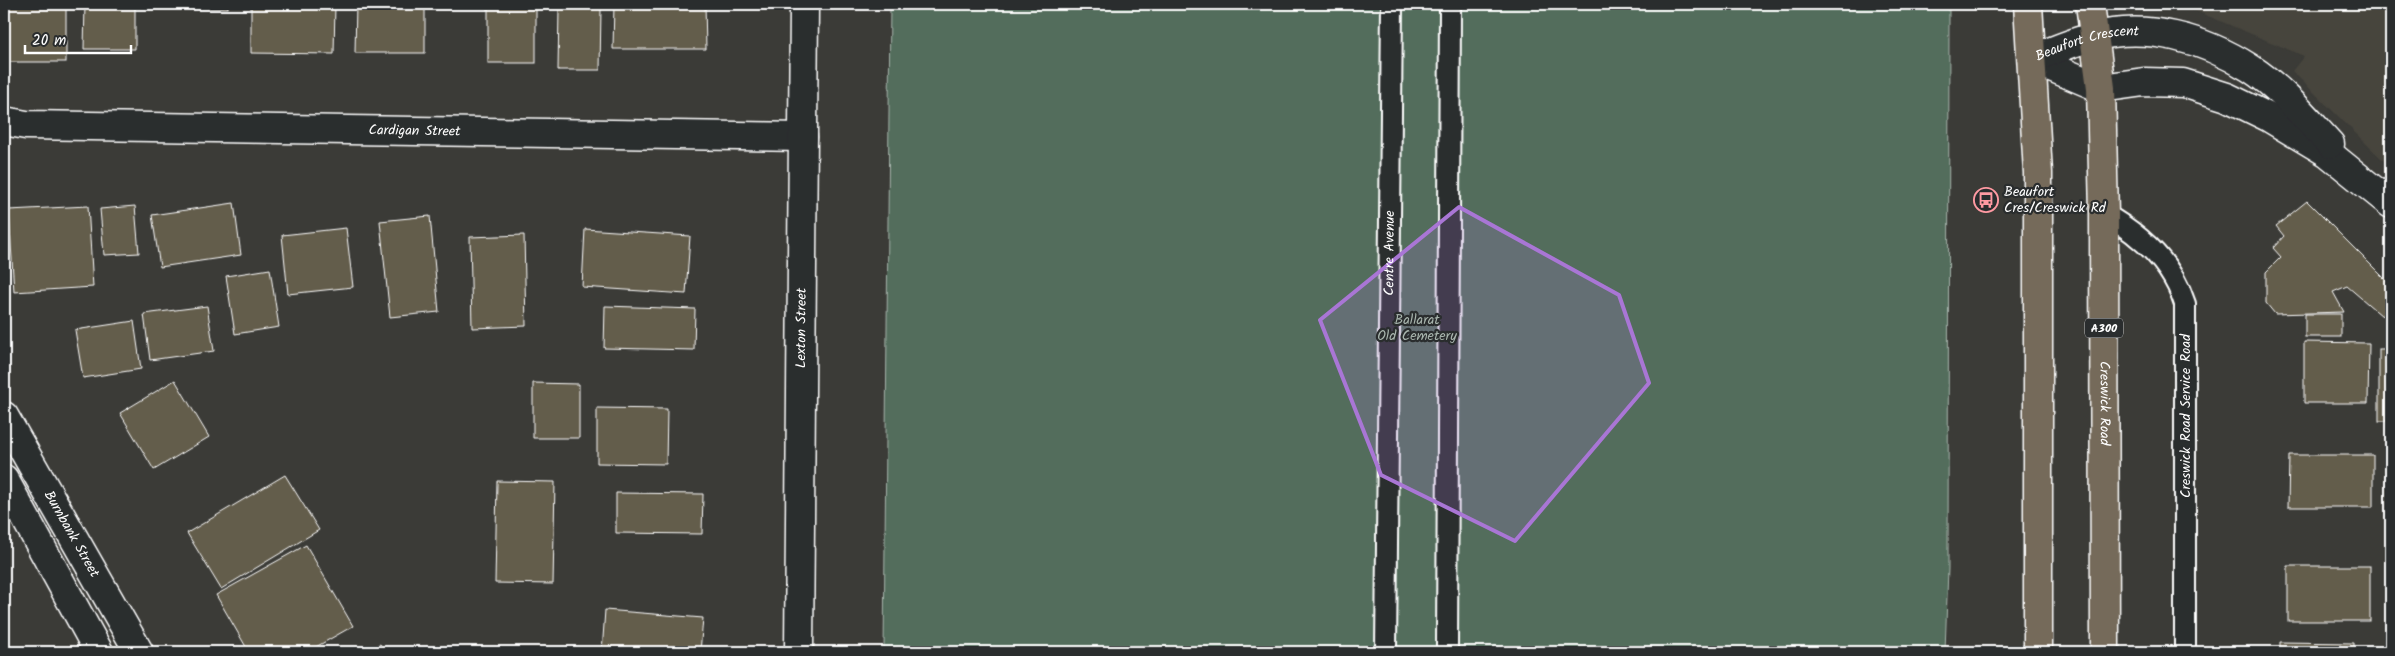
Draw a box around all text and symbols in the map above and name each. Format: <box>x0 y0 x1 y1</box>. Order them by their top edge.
street label: Beaufort Crescent <box>2032 20 2140 67</box>
scale bar <box>25 22 131 54</box>
text: 20 m <box>32 29 66 53</box>
street label: Cardigan Street <box>369 119 461 143</box>
place label: Beaufort Cres/Creswick Rd <box>2004 181 2107 219</box>
bus stop icon: Beaufort Cres/Creswick Rd <box>1973 187 1999 213</box>
street label: Centre Avenue <box>1378 210 1401 296</box>
street label: Lexton Street <box>790 287 813 368</box>
park label: Ballarat Old Cemetery <box>1377 309 1457 347</box>
road number: A300 <box>2085 318 2123 338</box>
street label: Creswick Road Service Road <box>2175 333 2197 498</box>
street label: Creswick Road <box>2093 361 2116 447</box>
street label: Burnbank Street <box>38 487 105 582</box>

